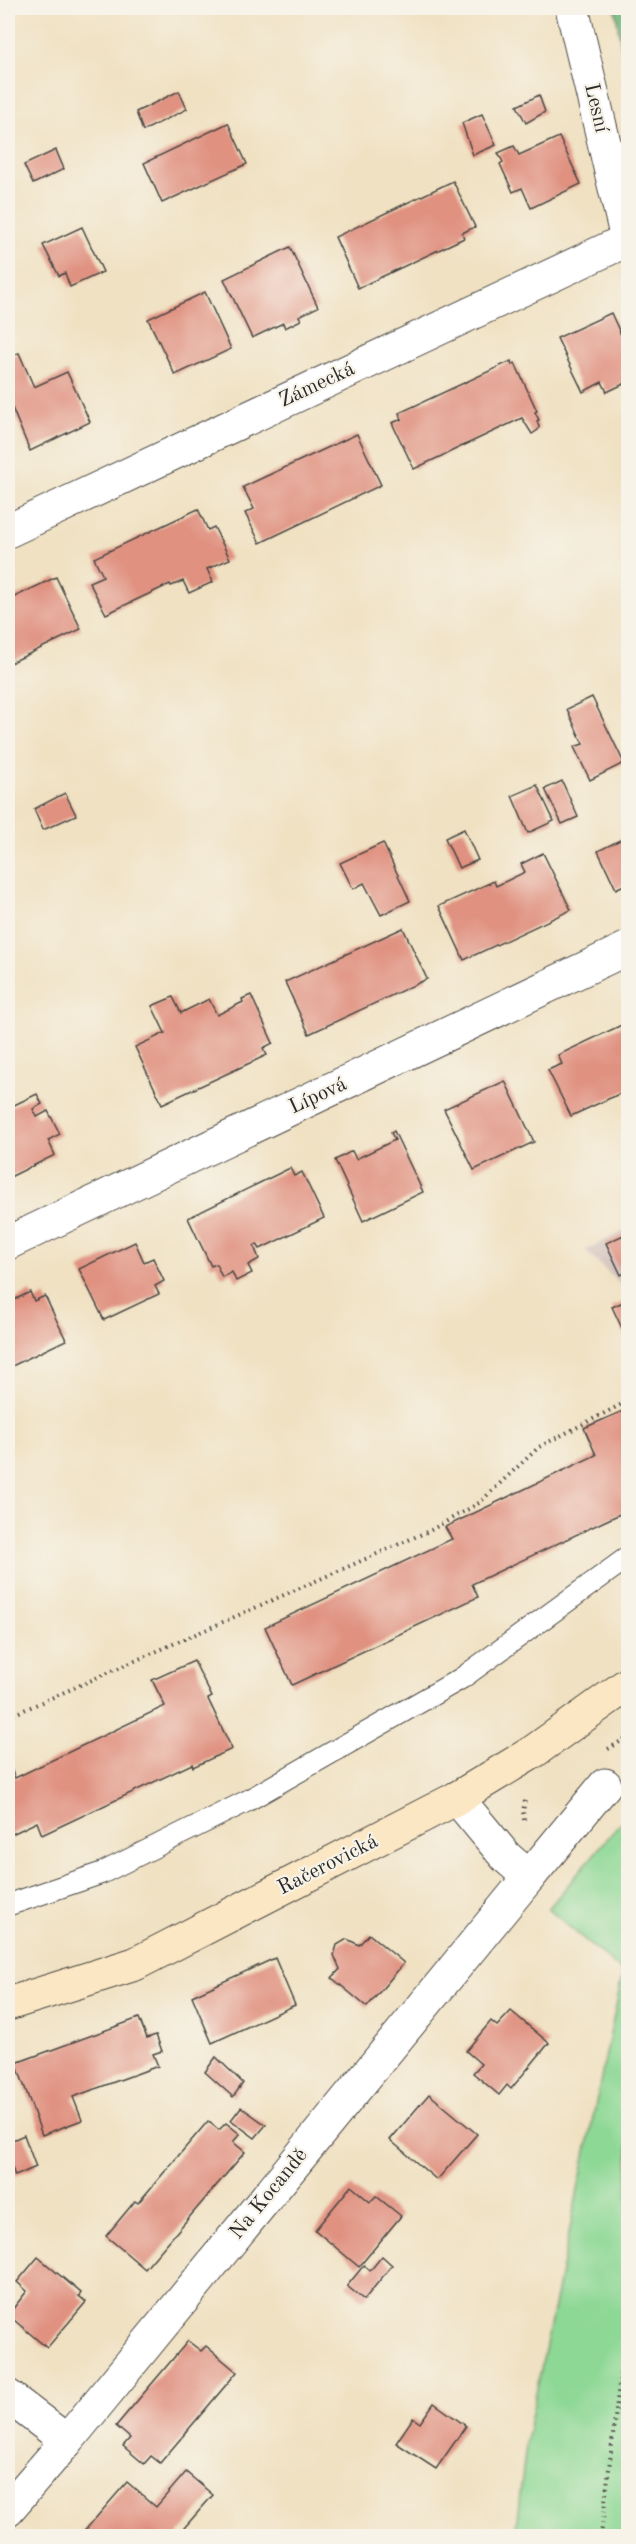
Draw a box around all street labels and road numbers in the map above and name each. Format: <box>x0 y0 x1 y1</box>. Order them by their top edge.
street label: Lesní <box>580 81 612 135</box>
street label: Zámecká <box>276 358 358 412</box>
street label: Lípová <box>286 1074 350 1118</box>
street label: Račerovická <box>274 1831 382 1899</box>
street label: Na Kocandě <box>226 2145 312 2243</box>

